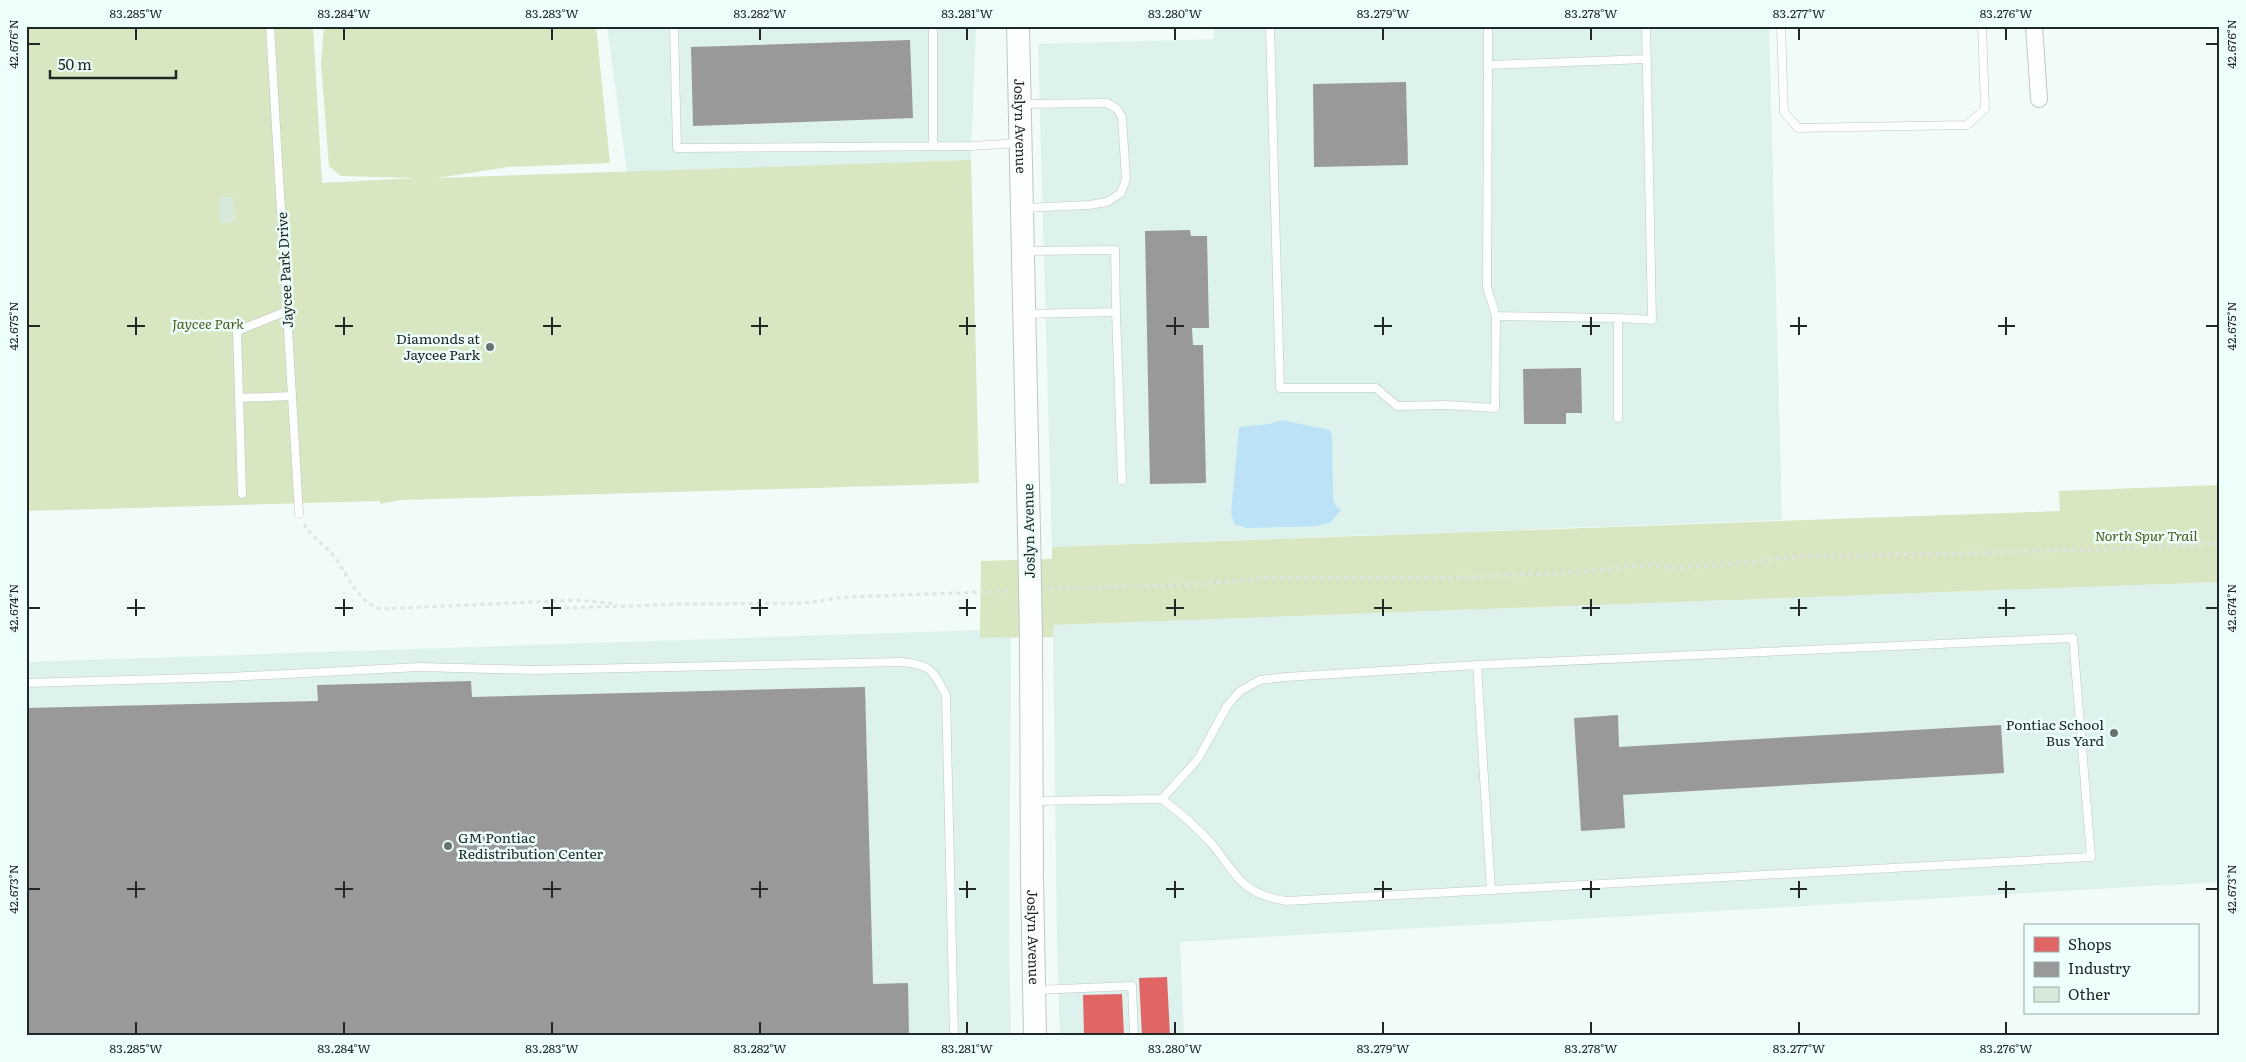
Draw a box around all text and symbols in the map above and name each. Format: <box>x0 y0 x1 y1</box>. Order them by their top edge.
text: 83.285°W <box>110 4 162 22</box>
text: 83.284°W <box>317 4 371 22</box>
text: 83.283°W <box>525 4 579 22</box>
text: 83.282°W <box>734 4 786 22</box>
text: 83.281°W <box>941 4 993 22</box>
text: 83.280°W <box>1148 4 1202 22</box>
text: 83.279°W <box>1357 4 1409 22</box>
text: 83.278°W <box>1565 4 1617 22</box>
text: 83.277°W <box>1773 4 1825 22</box>
text: 83.276°W <box>1980 4 2032 22</box>
text: 42.676°N <box>4 19 22 69</box>
text: 42.676°N <box>2222 19 2240 69</box>
scale bar <box>50 48 176 80</box>
text: 50 m <box>58 52 92 75</box>
street label: Joslyn Avenue <box>1010 78 1032 174</box>
street label: Jaycee Park Drive <box>271 211 297 329</box>
text: 42.675°N <box>4 302 22 350</box>
text: 42.675°N <box>2222 302 2240 350</box>
park label: Jaycee Park <box>172 313 244 333</box>
place label: Diamonds at Jaycee Park <box>396 328 480 364</box>
marker: Diamonds at Jaycee Park <box>484 341 496 353</box>
street label: Joslyn Avenue <box>1017 483 1039 579</box>
park label: North Spur Trail <box>2095 525 2197 545</box>
text: 42.674°N <box>4 584 22 632</box>
text: 42.674°N <box>2222 584 2240 632</box>
place label: Pontiac School Bus Yard <box>2006 714 2104 750</box>
marker: Pontiac School Bus Yard <box>2108 727 2120 739</box>
place label: GM Pontiac Redistribution Center <box>458 827 604 863</box>
marker: GM Pontiac Redistribution Center <box>442 840 454 852</box>
text: 42.673°N <box>4 864 22 914</box>
text: 42.673°N <box>2222 864 2240 914</box>
street label: Joslyn Avenue <box>1023 889 1045 985</box>
legend <box>2024 924 2198 1014</box>
text: Shops <box>2068 932 2111 955</box>
text: Industry <box>2068 956 2131 979</box>
text: Other <box>2068 982 2110 1005</box>
text: 83.285°W <box>110 1039 162 1057</box>
text: 83.284°W <box>317 1039 371 1057</box>
text: 83.283°W <box>525 1039 579 1057</box>
text: 83.282°W <box>734 1039 786 1057</box>
text: 83.281°W <box>941 1039 993 1057</box>
text: 83.280°W <box>1148 1039 1202 1057</box>
text: 83.279°W <box>1357 1039 1409 1057</box>
text: 83.278°W <box>1565 1039 1617 1057</box>
text: 83.277°W <box>1773 1039 1825 1057</box>
text: 83.276°W <box>1980 1039 2032 1057</box>

